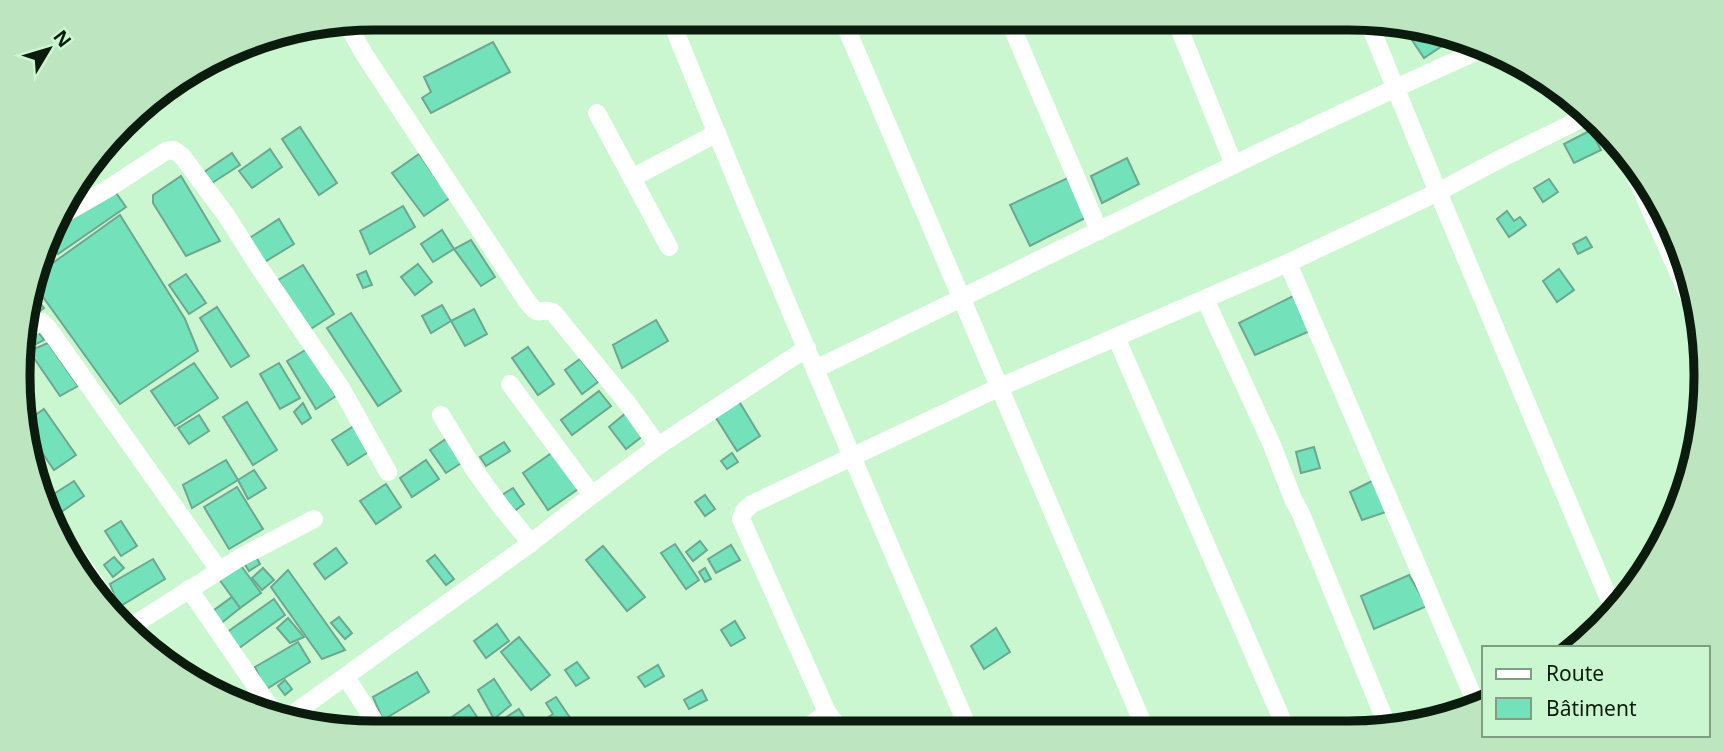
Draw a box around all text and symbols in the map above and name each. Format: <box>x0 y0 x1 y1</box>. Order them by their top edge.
north arrow <box>14 14 84 84</box>
text: N <box>47 24 77 53</box>
legend <box>1482 646 1710 737</box>
text: Route <box>1546 659 1604 687</box>
text: Bâtiment <box>1546 694 1637 722</box>

